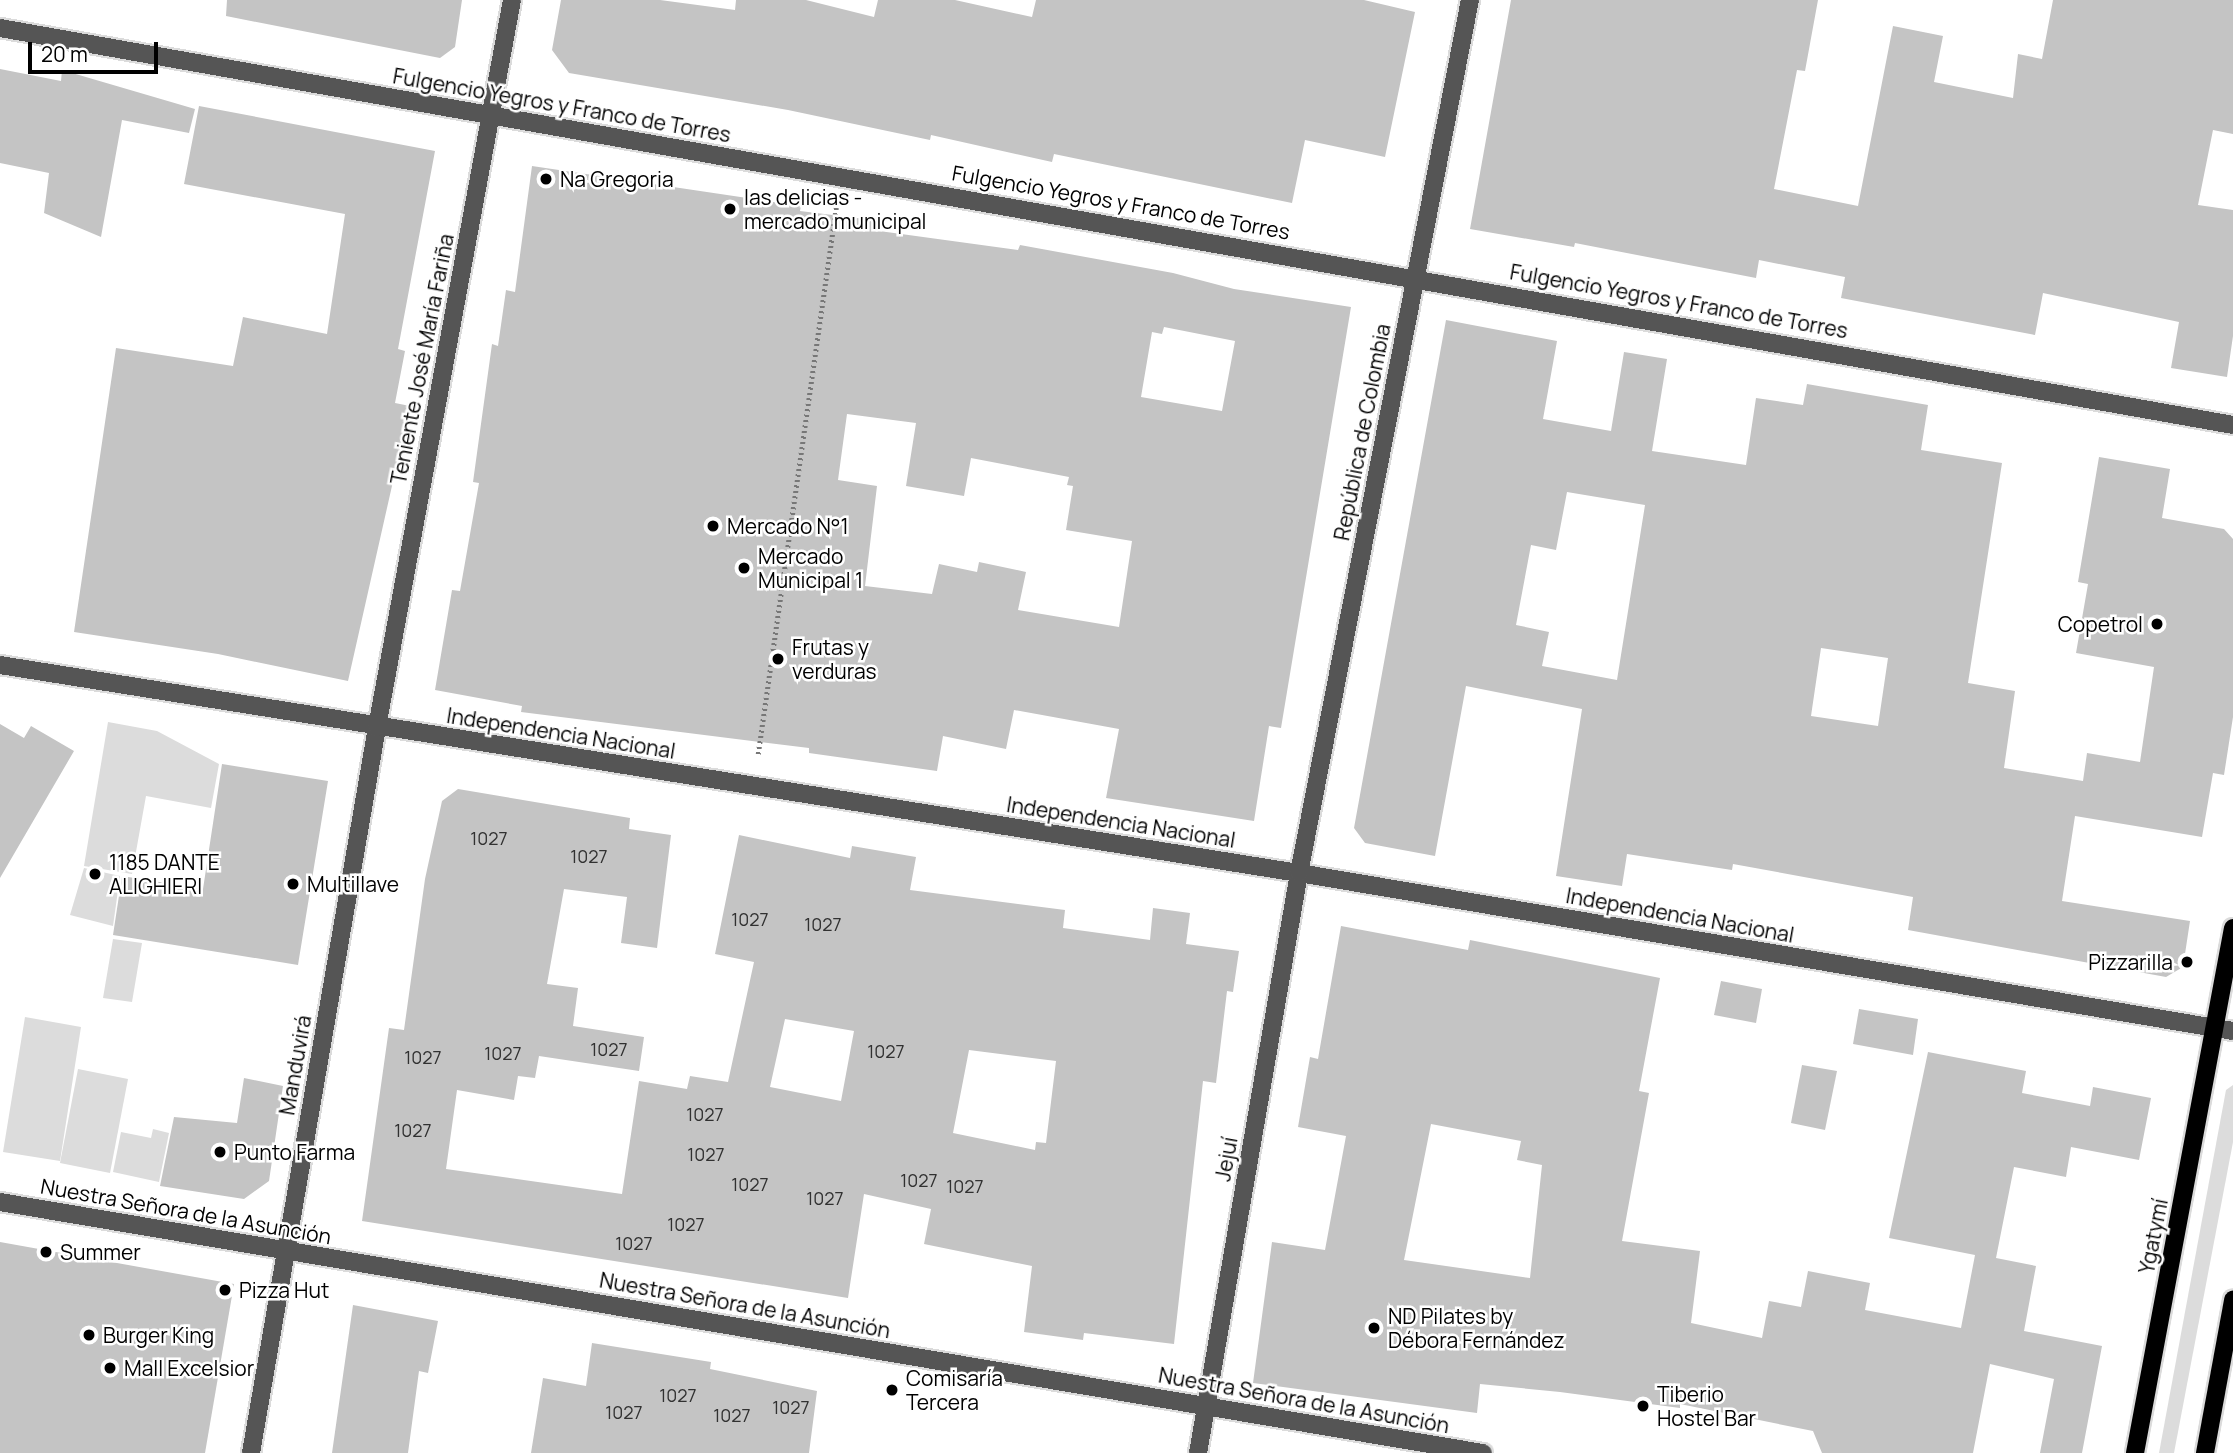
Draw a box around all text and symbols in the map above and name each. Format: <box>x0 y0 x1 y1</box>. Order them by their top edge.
scale bar <box>32 28 161 72</box>
text: 20 m <box>41 40 88 68</box>
street label: Fulgencio Yegros y Franco de Torres <box>391 63 733 147</box>
street label: Fulgencio Yegros y Franco de Torres <box>950 160 1292 244</box>
place label: Na Gregoria <box>560 166 674 192</box>
marker: Na Gregoria <box>538 171 554 187</box>
place label: las delicias - mercado municipal <box>744 184 927 234</box>
marker: las delicias - mercado municipal <box>722 201 738 217</box>
street label: Teniente José María Fariña <box>385 232 459 486</box>
street label: Fulgencio Yegros y Franco de Torres <box>1508 259 1850 343</box>
street label: República de Colombia <box>1329 321 1395 543</box>
place label: Mercado N°1 <box>727 513 849 539</box>
marker: Mercado N°1 <box>705 518 721 534</box>
place label: Mercado Municipal 1 <box>758 543 863 593</box>
marker: Mercado Municipal 1 <box>736 560 752 576</box>
place label: Copetrol <box>2058 611 2143 637</box>
marker: Copetrol <box>2149 616 2165 632</box>
place label: Frutas y verduras <box>792 634 877 684</box>
marker: Frutas y verduras <box>770 651 786 667</box>
street label: Independencia Nacional <box>445 702 677 764</box>
street label: Independencia Nacional <box>1005 791 1237 853</box>
house number: 1027 <box>470 827 508 849</box>
house number: 1027 <box>570 845 608 867</box>
place label: 1185 DANTE ALIGHIERI <box>109 849 220 899</box>
marker: 1185 DANTE ALIGHIERI <box>87 866 103 882</box>
place label: Multillave <box>307 871 399 897</box>
marker: Multillave <box>285 876 301 892</box>
street label: Independencia Nacional <box>1564 883 1796 947</box>
house number: 1027 <box>731 908 769 930</box>
house number: 1027 <box>804 913 842 935</box>
place label: Pizzarilla <box>2088 949 2173 975</box>
marker: Pizzarilla <box>2179 954 2195 970</box>
street label: Manduvirá <box>274 1013 316 1117</box>
house number: 1027 <box>590 1038 628 1060</box>
house number: 1027 <box>867 1040 905 1062</box>
house number: 1027 <box>484 1042 522 1064</box>
house number: 1027 <box>404 1046 442 1068</box>
house number: 1027 <box>686 1103 724 1125</box>
house number: 1027 <box>394 1119 432 1141</box>
street label: Jejuí <box>1210 1135 1242 1183</box>
place label: Punto Farma <box>234 1139 355 1165</box>
house number: 1027 <box>687 1143 725 1165</box>
marker: Punto Farma <box>212 1144 228 1160</box>
house number: 1027 <box>900 1169 938 1191</box>
street label: Nuestra Señora de la Asunción <box>39 1173 333 1249</box>
house number: 1027 <box>731 1173 769 1195</box>
house number: 1027 <box>946 1175 984 1197</box>
house number: 1027 <box>806 1187 844 1209</box>
street label: Ygatymí <box>2133 1196 2173 1276</box>
house number: 1027 <box>667 1213 705 1235</box>
house number: 1027 <box>615 1232 653 1254</box>
place label: Summer <box>60 1239 141 1265</box>
marker: Summer <box>38 1244 54 1260</box>
street label: Nuestra Señora de la Asunción <box>598 1267 892 1343</box>
place label: Pizza Hut <box>239 1277 329 1303</box>
marker: Pizza Hut <box>217 1282 233 1298</box>
place label: ND Pilates by Débora Fernández <box>1388 1303 1565 1353</box>
marker: ND Pilates by Débora Fernández <box>1366 1320 1382 1336</box>
place label: Burger King <box>103 1322 214 1348</box>
marker: Burger King <box>81 1327 97 1343</box>
place label: Mall Excelsior <box>124 1355 254 1381</box>
marker: Mall Excelsior <box>102 1360 118 1376</box>
street label: Nuestra Señora de la Asunción <box>1157 1362 1451 1438</box>
place label: Comisaría Tercera <box>906 1365 1003 1415</box>
place label: Tiberio Hostel Bar <box>1657 1381 1756 1431</box>
marker: Comisaría Tercera <box>884 1382 900 1398</box>
house number: 1027 <box>659 1384 697 1406</box>
house number: 1027 <box>772 1396 810 1418</box>
marker: Tiberio Hostel Bar <box>1635 1398 1651 1414</box>
house number: 1027 <box>605 1401 643 1423</box>
house number: 1027 <box>713 1404 751 1426</box>

